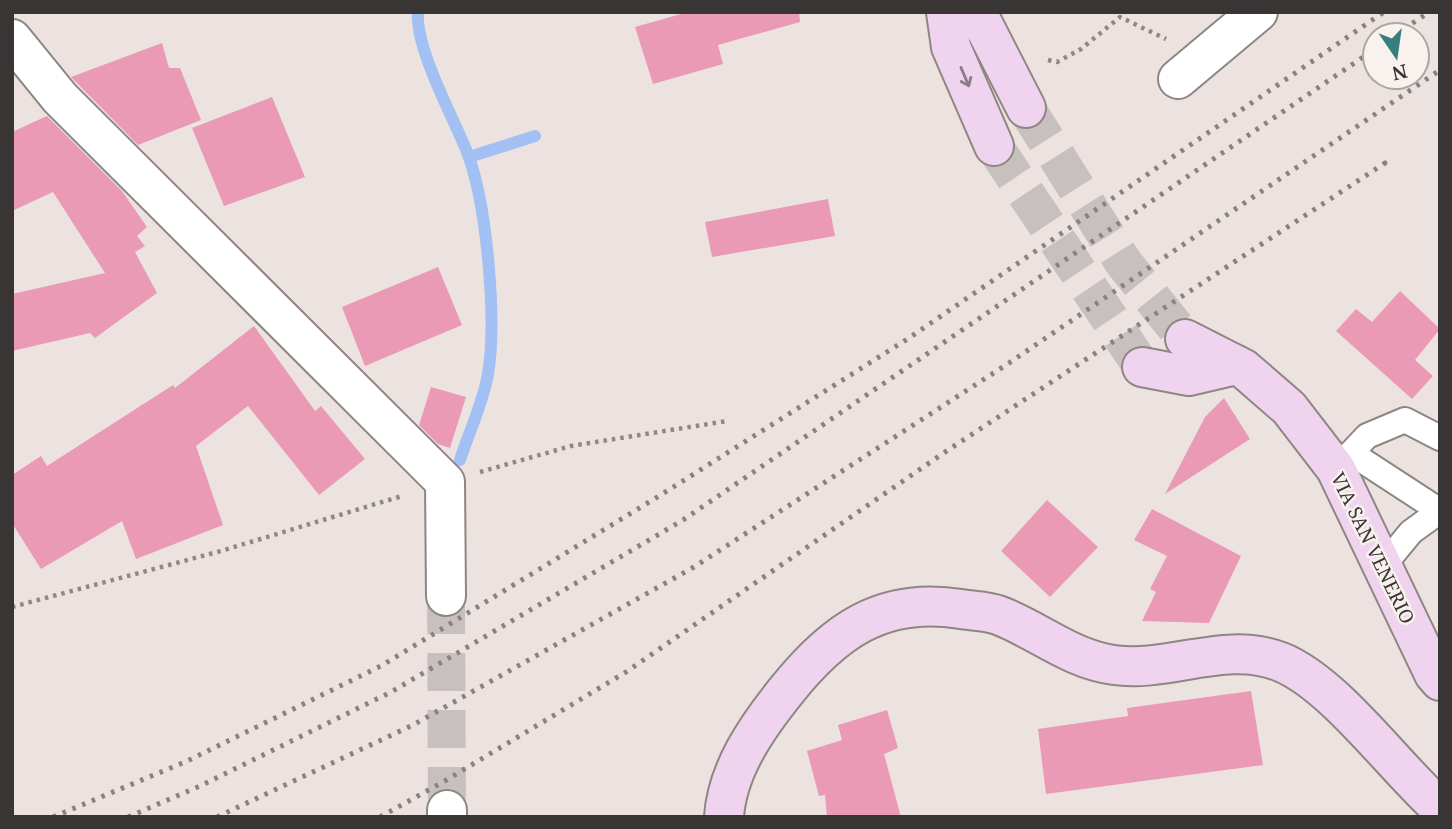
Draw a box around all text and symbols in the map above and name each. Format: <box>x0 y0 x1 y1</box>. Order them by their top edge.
north arrow <box>1361 21 1431 91</box>
text: N <box>1390 58 1410 87</box>
one-way arrow <box>959 66 972 88</box>
street label: VIA SAN VENERIO <box>1325 468 1421 628</box>

